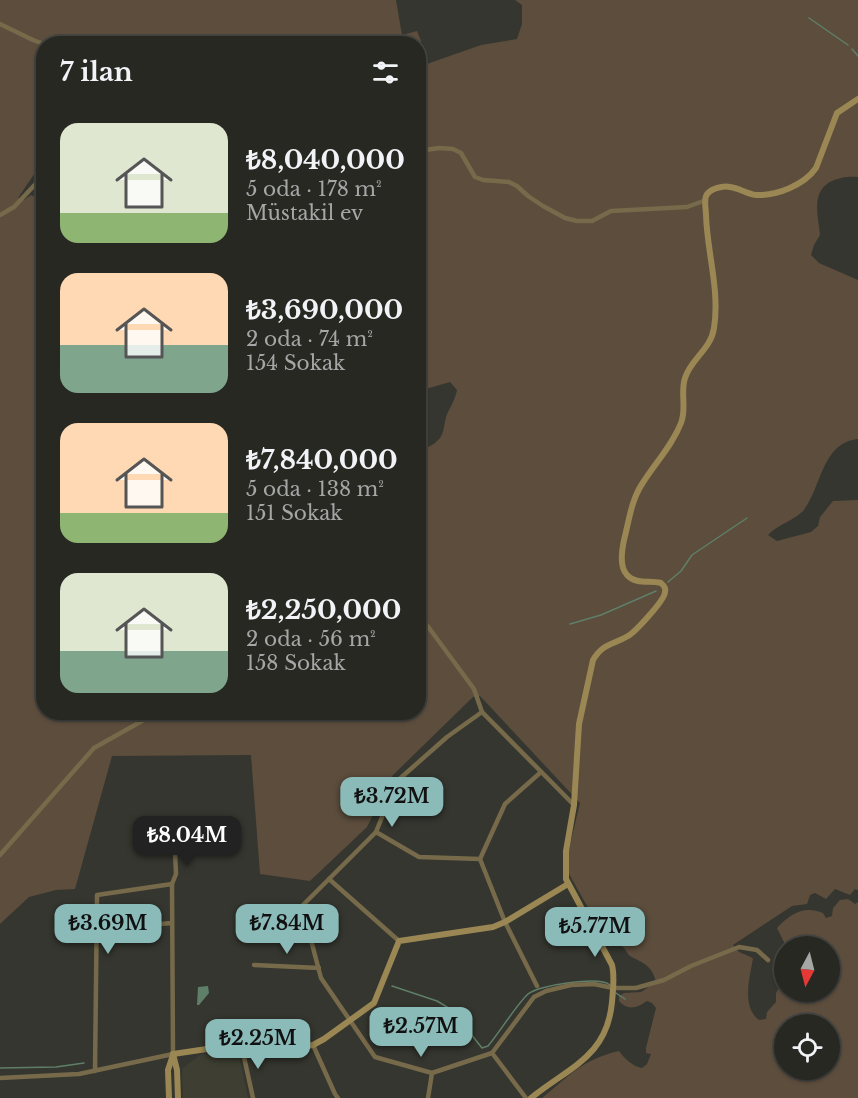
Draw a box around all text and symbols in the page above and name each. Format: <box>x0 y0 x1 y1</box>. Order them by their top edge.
text: 7 ilan <box>60 56 133 88</box>
icon: filters <box>369 56 402 89</box>
text: ₺8,040,000 <box>246 144 405 176</box>
icon: home <box>108 147 180 219</box>
text: 5 oda · 178 m² <box>246 177 382 201</box>
text: Müstakil ev <box>246 201 363 225</box>
text: ₺3,690,000 <box>246 294 403 326</box>
icon: home <box>108 297 180 369</box>
text: 2 oda · 74 m² <box>246 327 373 351</box>
text: 154 Sokak <box>246 351 345 375</box>
text: ₺7,840,000 <box>246 444 398 476</box>
icon: home <box>108 447 180 519</box>
text: 5 oda · 138 m² <box>246 477 384 501</box>
text: 151 Sokak <box>246 501 343 525</box>
text: ₺2,250,000 <box>246 594 401 626</box>
icon: home <box>108 597 180 669</box>
text: 2 oda · 56 m² <box>246 627 376 651</box>
text: 158 Sokak <box>246 651 346 675</box>
pin: ₺3.72M <box>343 777 441 828</box>
text: ₺3.72M <box>354 784 430 808</box>
pin: ₺8.04M <box>138 816 236 867</box>
text: ₺8.04M <box>147 823 227 847</box>
pin: ₺3.69M <box>59 904 157 955</box>
pin: ₺7.84M <box>238 904 336 955</box>
pin: ₺5.77M <box>546 907 644 958</box>
text: ₺3.69M <box>69 911 147 935</box>
text: ₺7.84M <box>250 911 324 935</box>
text: ₺5.77M <box>559 914 631 938</box>
north arrow <box>774 936 840 1002</box>
map controls <box>774 936 840 1080</box>
pin: ₺2.57M <box>372 1007 470 1058</box>
text: ₺2.57M <box>383 1014 459 1038</box>
button: locate <box>774 1014 840 1080</box>
pin: ₺2.25M <box>209 1019 307 1070</box>
text: ₺2.25M <box>219 1026 297 1050</box>

